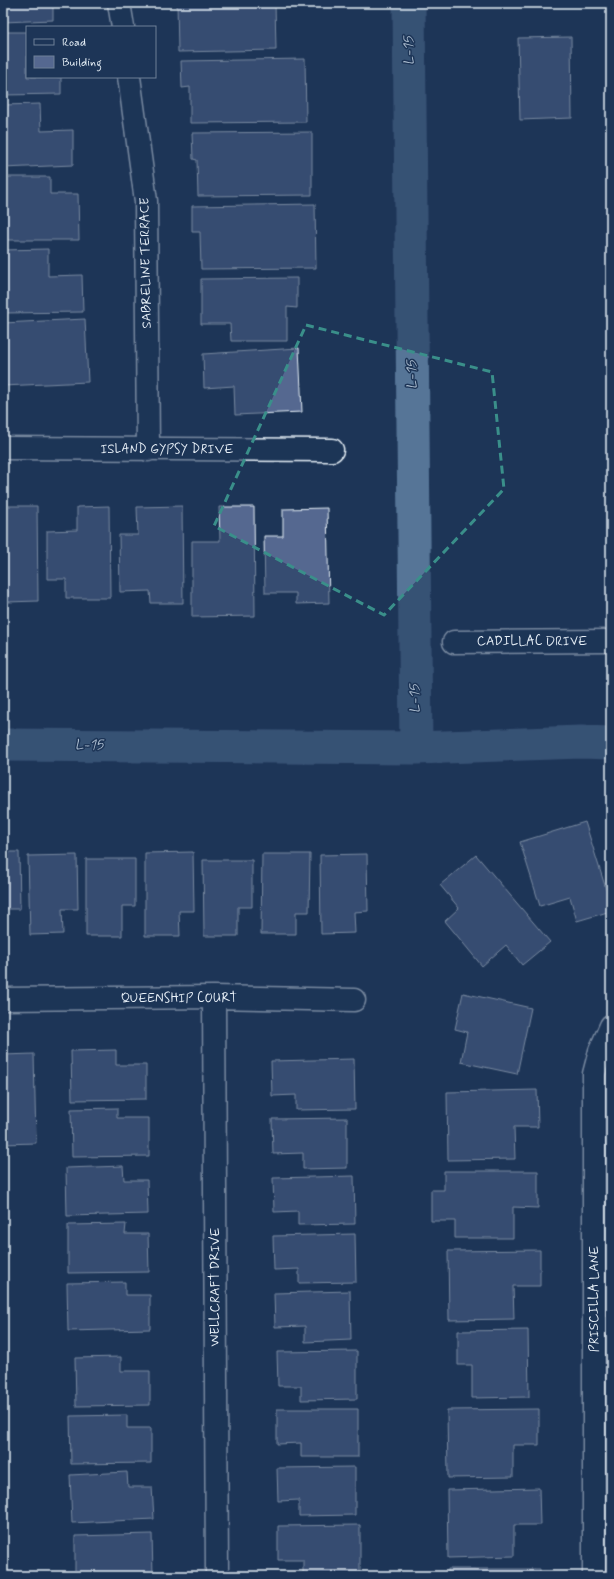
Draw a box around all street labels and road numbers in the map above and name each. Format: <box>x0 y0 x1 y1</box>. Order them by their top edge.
street label: SABRELINE TERRACE <box>136 197 156 329</box>
street label: ISLAND GYPSY DRIVE <box>100 441 234 458</box>
street label: CADILLAC DRIVE <box>477 633 587 650</box>
street label: QUEENSHIP COURT <box>121 990 238 1007</box>
street label: WELLCRAFT DRIVE <box>207 1227 224 1347</box>
street label: PRISCILLA LANE <box>586 1246 603 1352</box>

